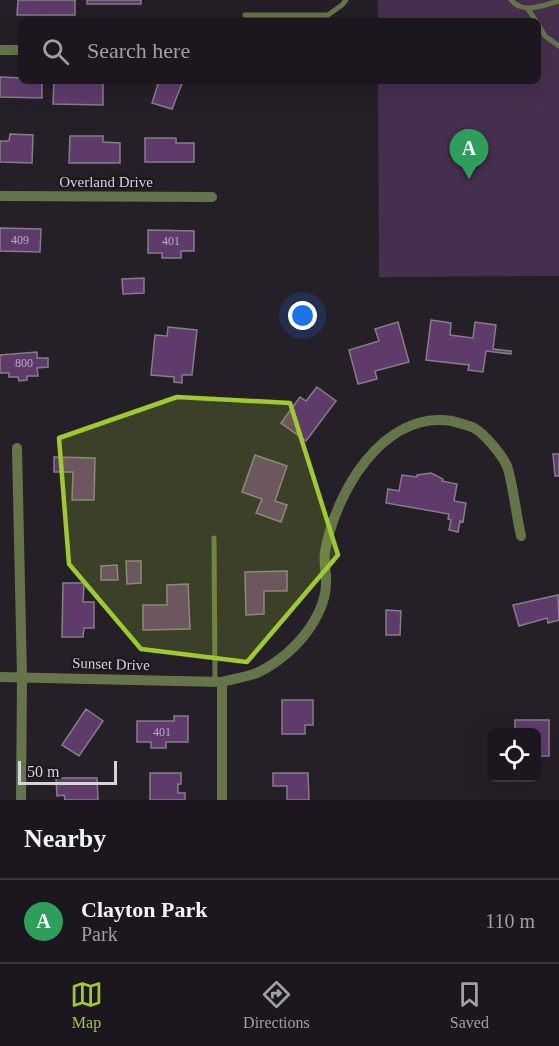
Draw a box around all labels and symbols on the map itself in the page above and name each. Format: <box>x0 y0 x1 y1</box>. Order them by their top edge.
pin: A <box>450 130 488 179</box>
street label: Overland Drive <box>59 174 153 190</box>
house number: 409 <box>11 233 29 247</box>
house number: 401 <box>162 234 180 248</box>
your location <box>288 301 317 330</box>
house number: 800 <box>15 356 33 370</box>
street label: Sunset Drive <box>72 655 151 673</box>
house number: 401 <box>153 725 171 739</box>
scale bar <box>18 758 117 786</box>

